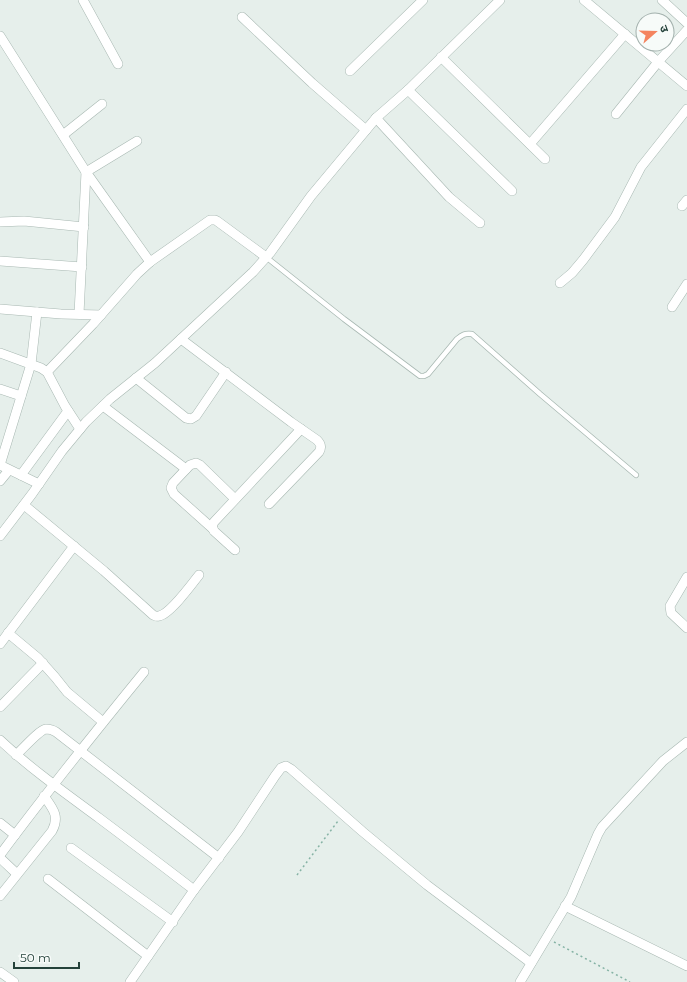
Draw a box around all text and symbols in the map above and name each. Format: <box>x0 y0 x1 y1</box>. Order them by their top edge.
north arrow <box>635 12 675 52</box>
text: उ <box>657 23 672 35</box>
scale bar <box>14 944 79 970</box>
text: 50 m <box>20 950 51 965</box>

